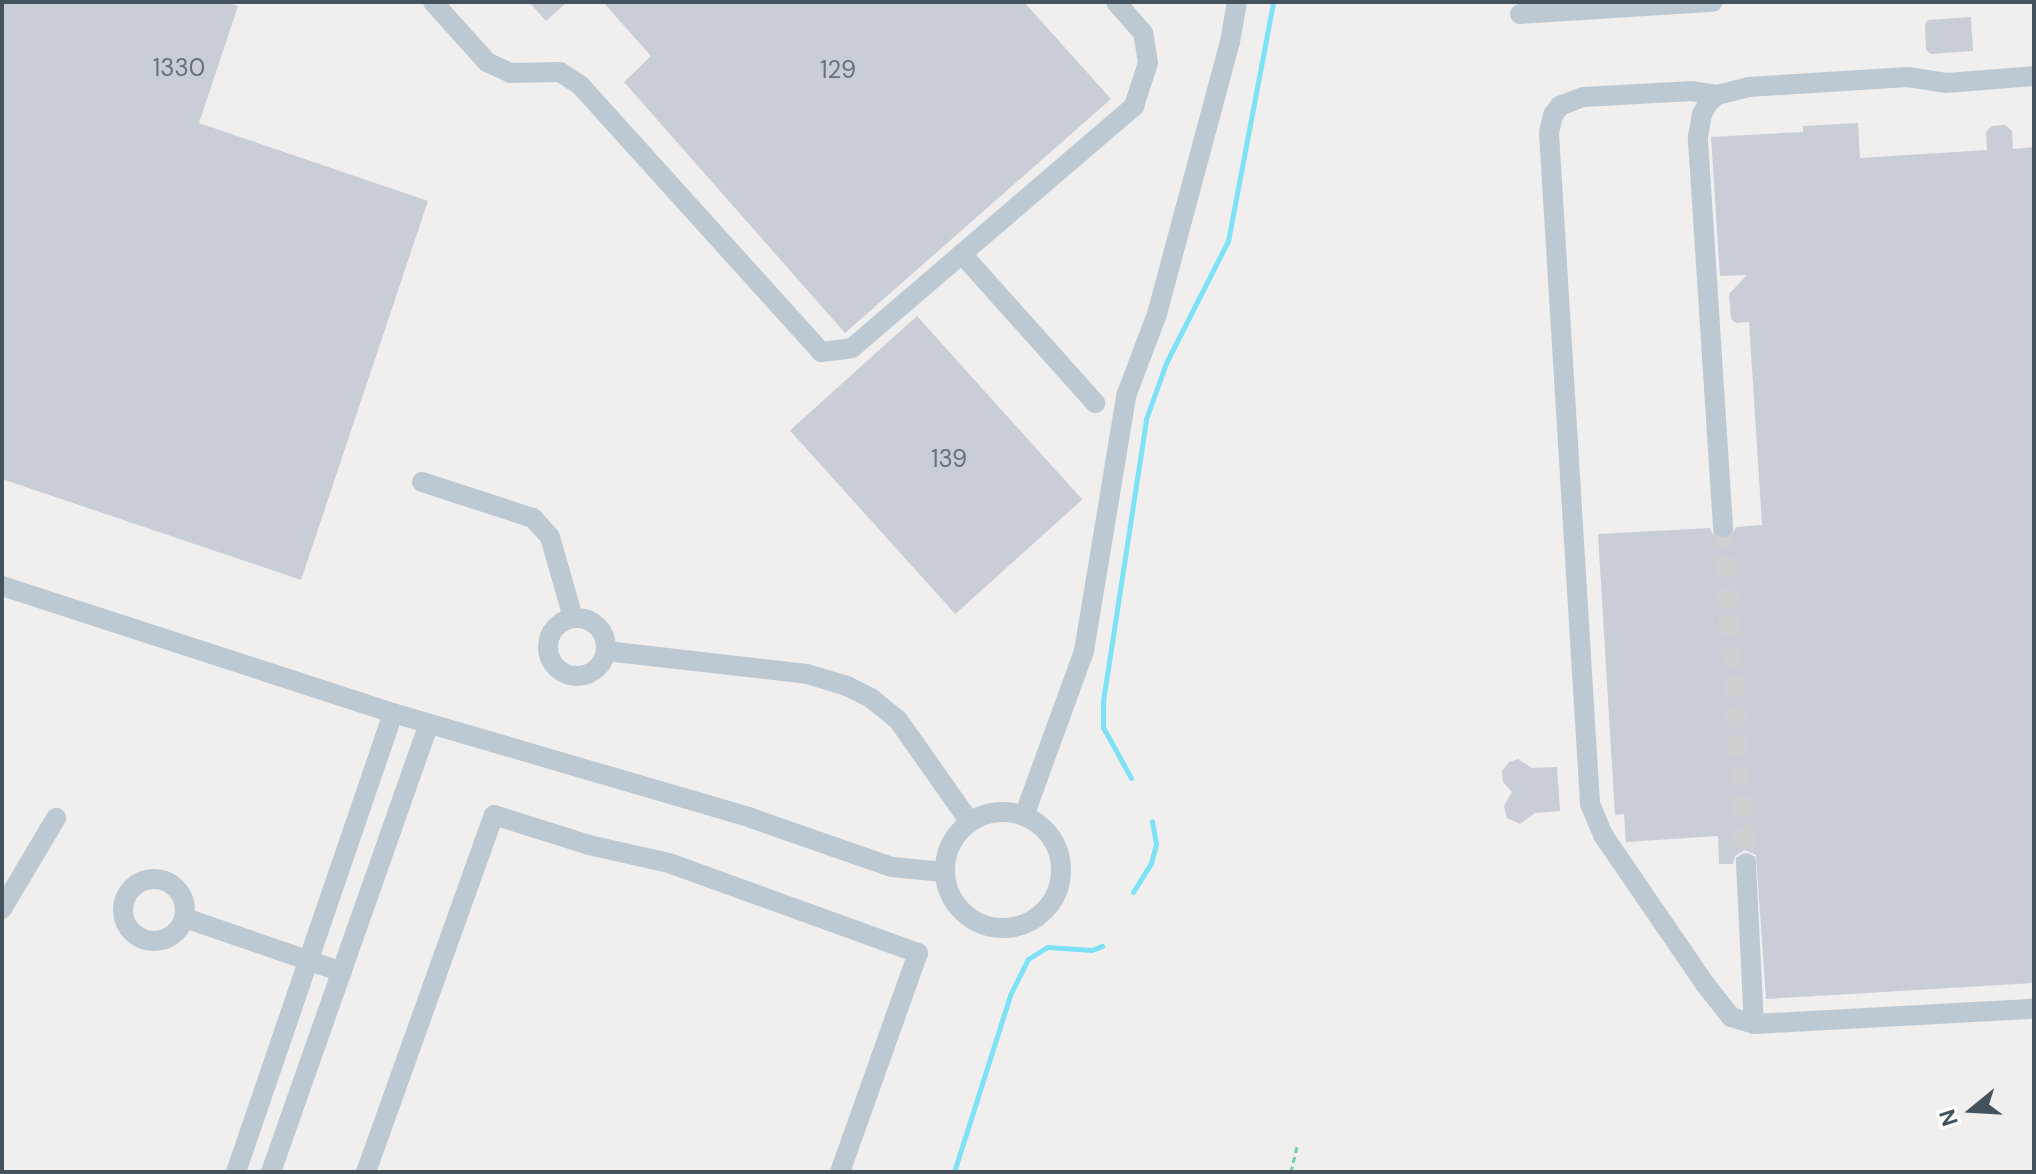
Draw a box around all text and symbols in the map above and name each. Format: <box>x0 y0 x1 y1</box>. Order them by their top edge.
house number: 1330 <box>153 54 205 82</box>
house number: 129 <box>820 56 856 84</box>
house number: 139 <box>931 445 967 473</box>
north arrow <box>1932 1070 2012 1150</box>
text: N <box>1932 1105 1965 1130</box>

